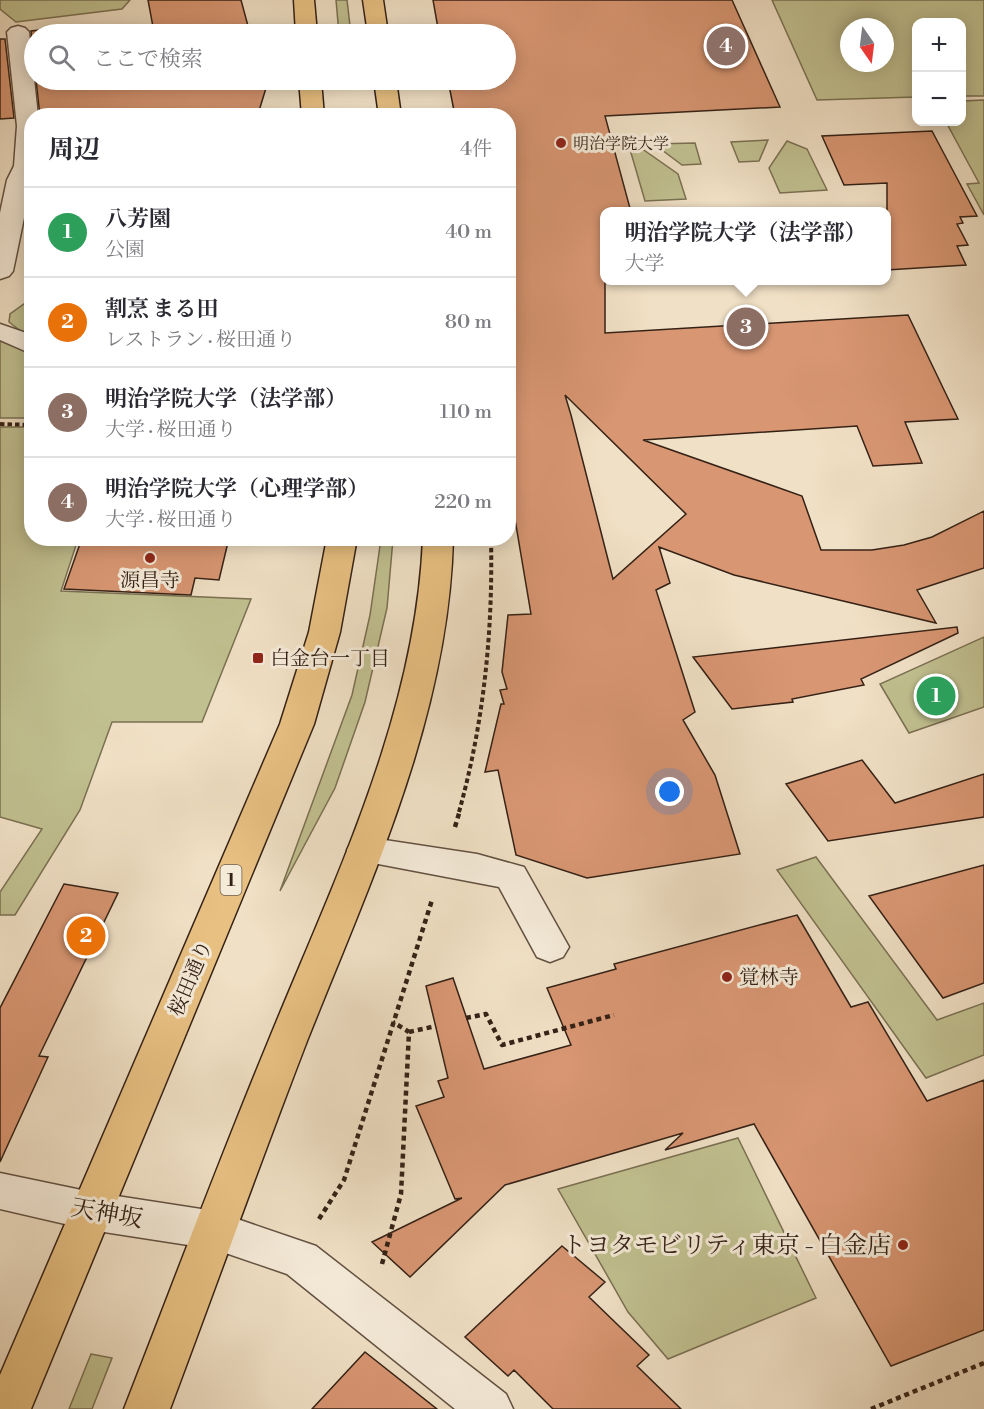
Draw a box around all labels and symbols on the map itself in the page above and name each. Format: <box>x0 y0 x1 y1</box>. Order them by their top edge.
north arrow <box>840 18 894 72</box>
pin: 4 <box>706 24 746 68</box>
place label: 明治学院大学 <box>573 134 669 154</box>
marker: 明治学院大学 <box>554 136 568 150</box>
pin: 3 <box>726 304 766 350</box>
marker: 源昌寺 <box>143 551 157 565</box>
place label: 源昌寺 <box>120 569 180 594</box>
place label: 白金台一丁目 <box>270 647 390 672</box>
marker: 白金台一丁目 <box>251 651 265 665</box>
pin: 1 <box>916 674 956 718</box>
your location <box>655 777 684 806</box>
road number: 1 <box>220 865 242 895</box>
pin: 2 <box>66 914 106 958</box>
street label: 桜田通り <box>164 937 219 1020</box>
place label: 覚林寺 <box>739 966 799 991</box>
marker: 覚林寺 <box>720 970 734 984</box>
street label: 天神坂 <box>69 1193 145 1235</box>
place label: トヨタモビリティ東京 - 白金店 <box>562 1231 891 1261</box>
marker: トヨタモビリティ東京 - 白金店 <box>896 1238 910 1252</box>

